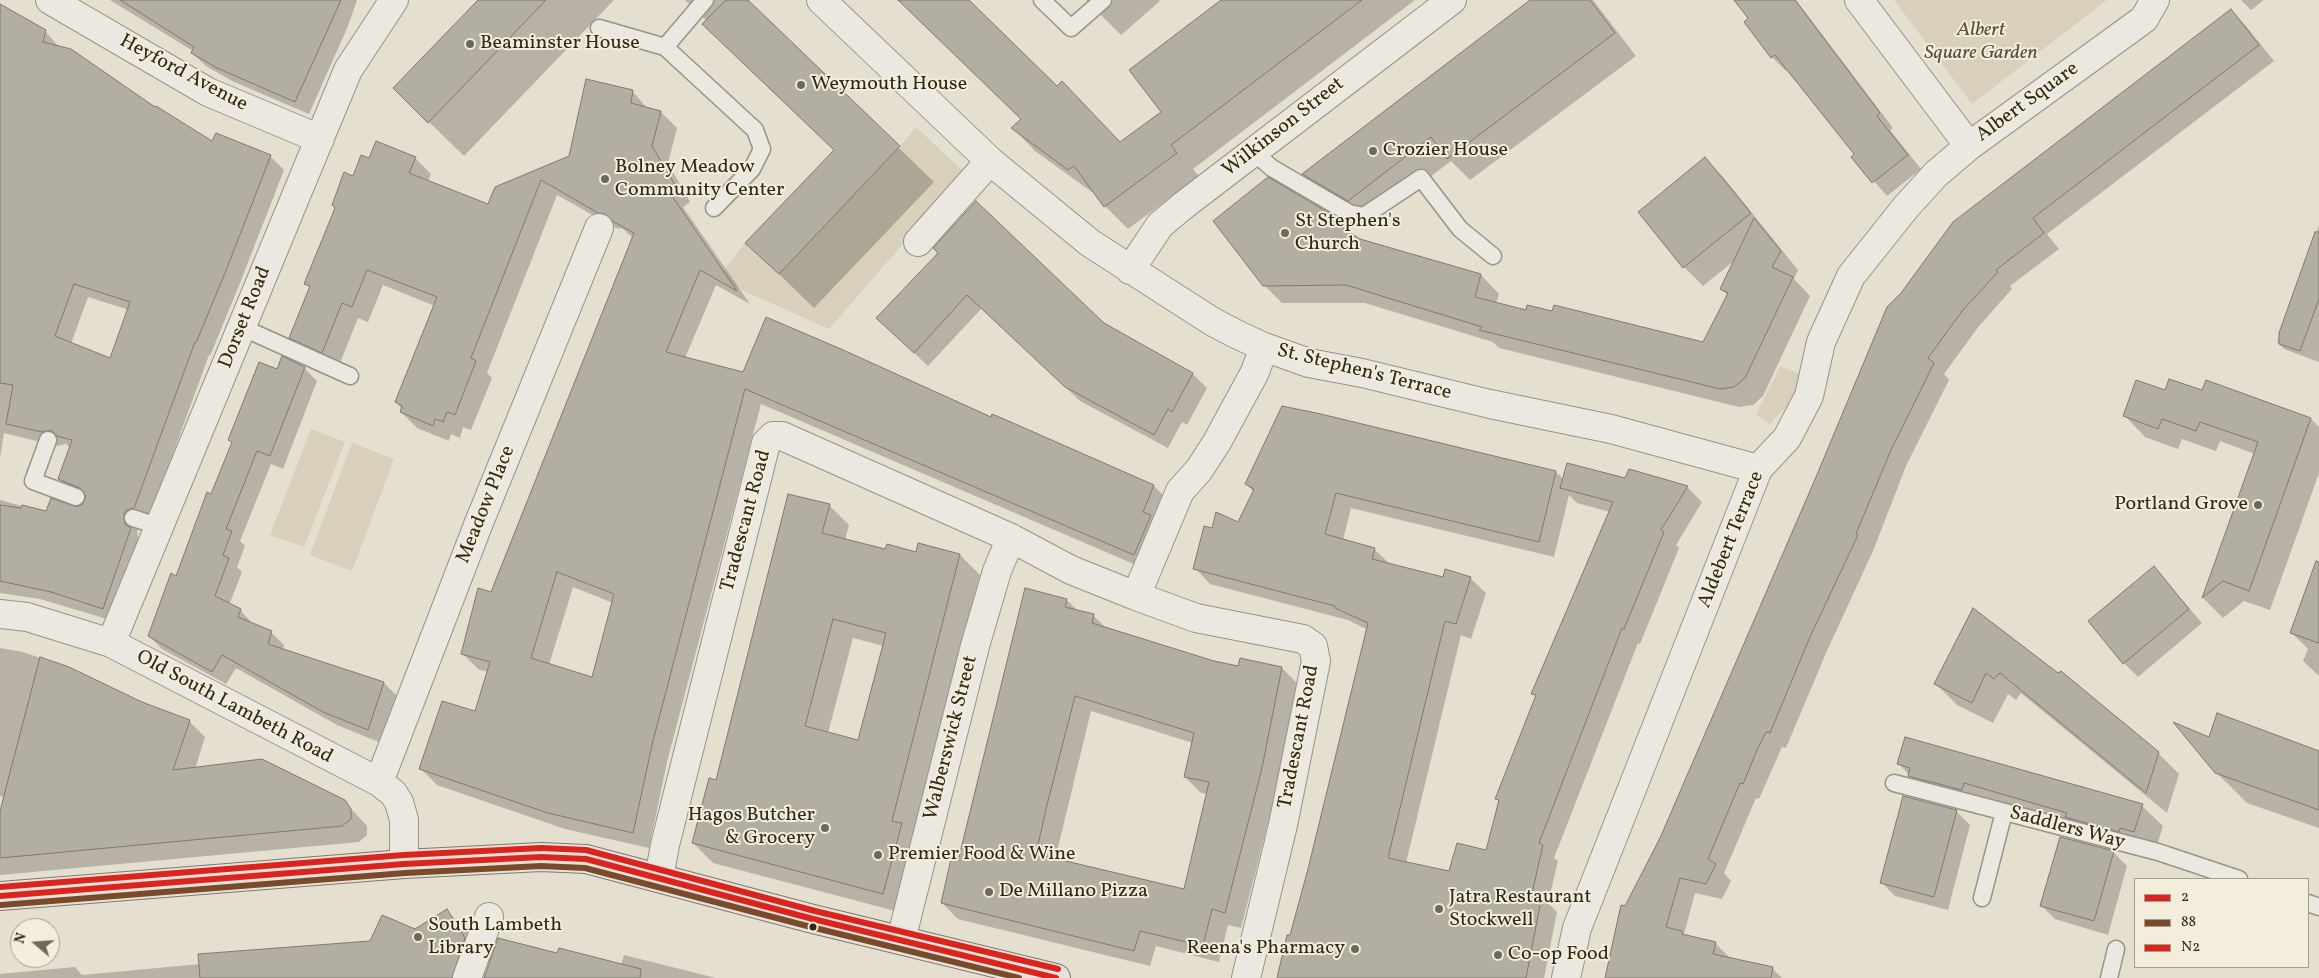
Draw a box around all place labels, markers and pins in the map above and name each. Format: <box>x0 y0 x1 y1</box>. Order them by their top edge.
place label: Beaminster House <box>480 32 640 56</box>
marker: Beaminster House <box>464 38 476 50</box>
place label: Weymouth House <box>811 73 967 97</box>
marker: Weymouth House <box>795 79 807 91</box>
place label: Crozier House <box>1383 139 1508 163</box>
marker: Crozier House <box>1367 145 1379 157</box>
place label: Bolney Meadow Community Center <box>615 156 784 203</box>
marker: Bolney Meadow Community Center <box>599 173 611 185</box>
place label: St Stephen's Church <box>1295 210 1401 257</box>
marker: St Stephen's Church <box>1279 227 1291 239</box>
place label: Portland Grove <box>2114 493 2248 517</box>
marker: Portland Grove <box>2252 499 2264 511</box>
place label: Hagos Butcher & Grocery <box>688 804 815 851</box>
marker: Hagos Butcher & Grocery <box>819 822 831 834</box>
place label: Premier Food & Wine <box>888 843 1076 867</box>
marker: Premier Food & Wine <box>872 849 884 861</box>
place label: De Millano Pizza <box>999 880 1148 904</box>
marker: De Millano Pizza <box>983 886 995 898</box>
place label: Jatra Restaurant Stockwell <box>1449 886 1591 933</box>
marker: Jatra Restaurant Stockwell <box>1433 903 1445 915</box>
place label: South Lambeth Library <box>428 914 562 961</box>
unlabelled marker <box>808 922 818 932</box>
marker: South Lambeth Library <box>412 931 424 943</box>
place label: Reena's Pharmacy <box>1186 937 1345 961</box>
marker: Reena's Pharmacy <box>1349 943 1361 955</box>
place label: Co-op Food <box>1508 943 1609 967</box>
marker: Co-op Food <box>1492 949 1504 961</box>

